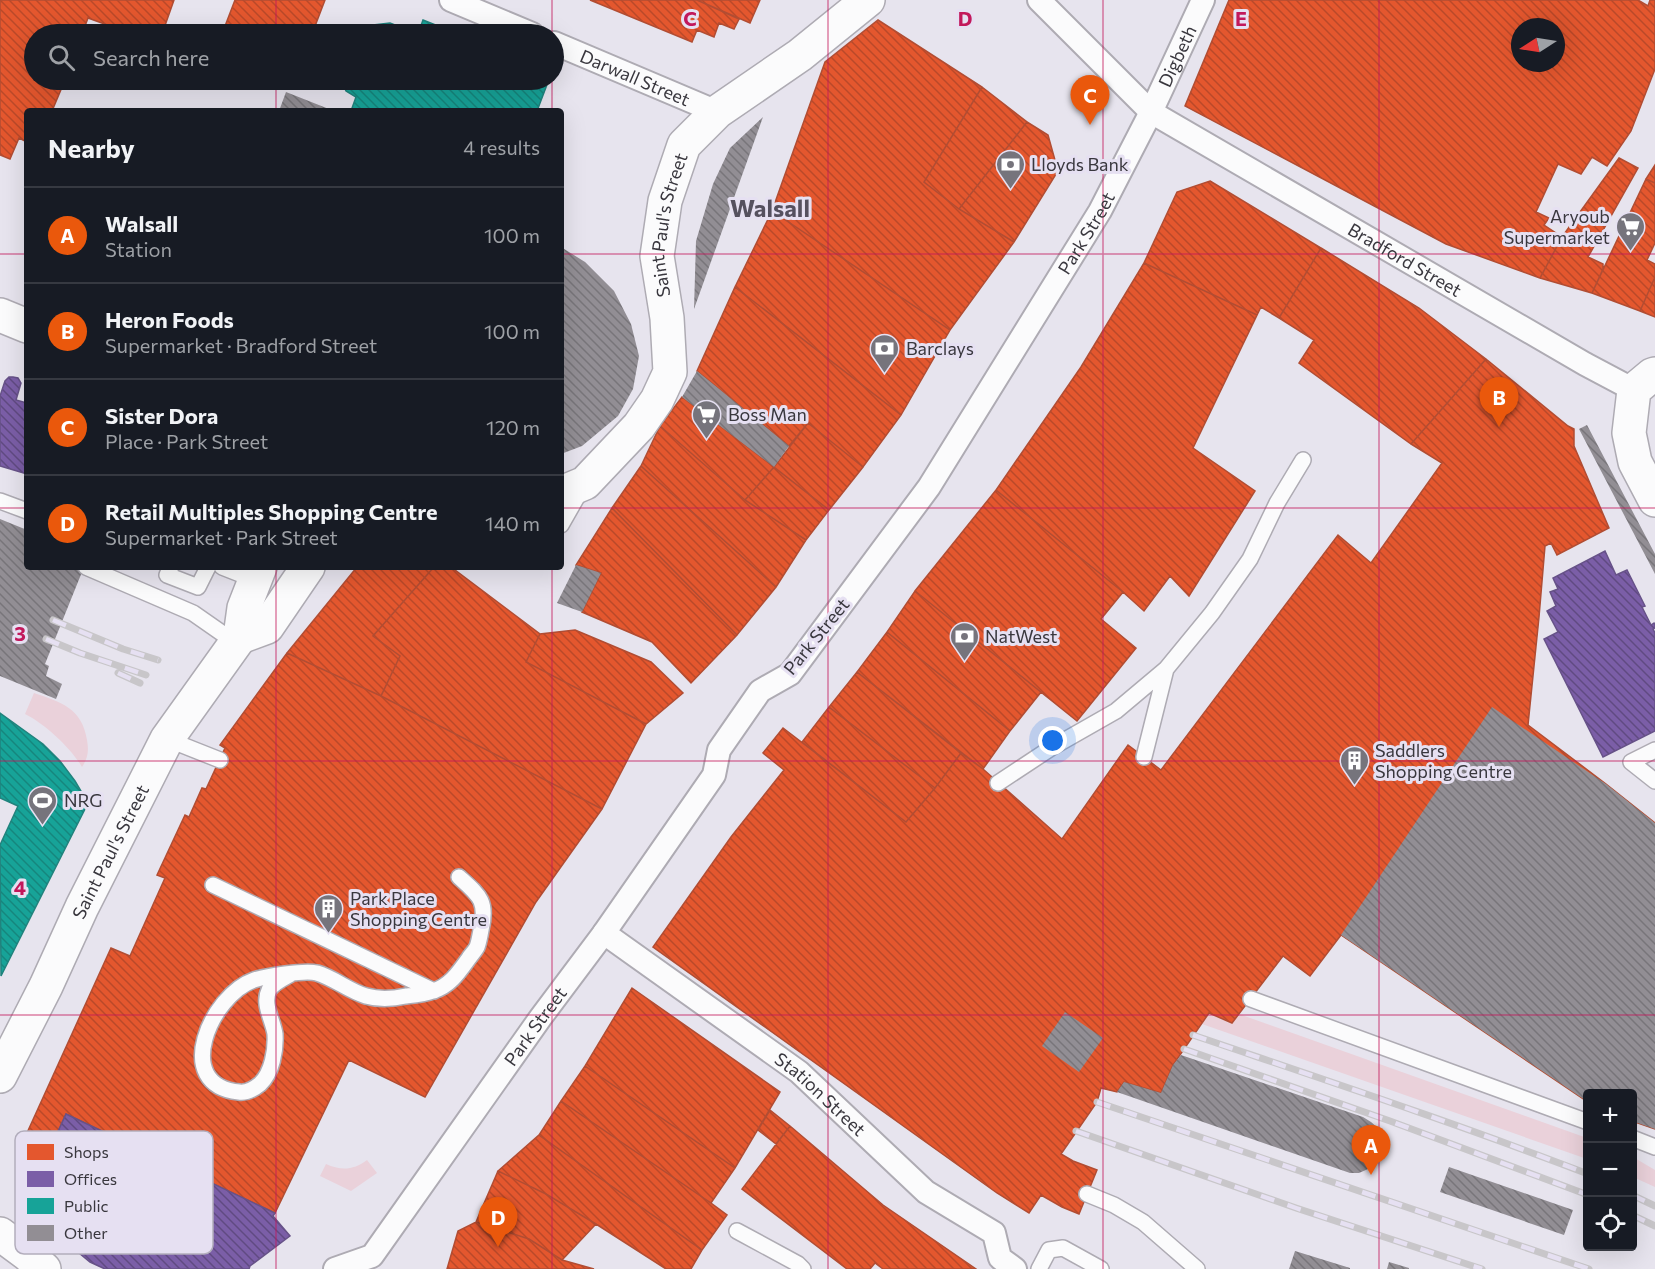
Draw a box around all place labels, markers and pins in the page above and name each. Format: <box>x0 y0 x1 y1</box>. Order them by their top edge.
pin: C <box>1070 76 1110 125</box>
bank icon: Lloyds Bank <box>994 148 1026 190</box>
place label: Lloyds Bank <box>1031 153 1129 175</box>
place label: Aryoub Supermarket <box>1504 205 1610 248</box>
supermarket icon: Aryoub Supermarket <box>1615 210 1647 252</box>
bank icon: Barclays <box>869 332 901 374</box>
place label: Barclays <box>906 337 974 359</box>
pin: B <box>1480 378 1518 427</box>
supermarket icon: Boss Man <box>691 398 723 440</box>
place label: Boss Man <box>728 403 807 425</box>
bank icon: NatWest <box>948 620 980 662</box>
place label: NatWest <box>985 625 1057 647</box>
place label: Saddlers Shopping Centre <box>1375 739 1512 782</box>
building icon: Saddlers Shopping Centre <box>1338 744 1370 786</box>
sports icon: NRG <box>27 784 59 826</box>
place label: NRG <box>64 789 103 811</box>
place label: Park Place Shopping Centre <box>350 887 487 930</box>
building icon: Park Place Shopping Centre <box>313 892 345 934</box>
pin: A <box>1352 1126 1390 1175</box>
pin: D <box>478 1198 518 1247</box>

